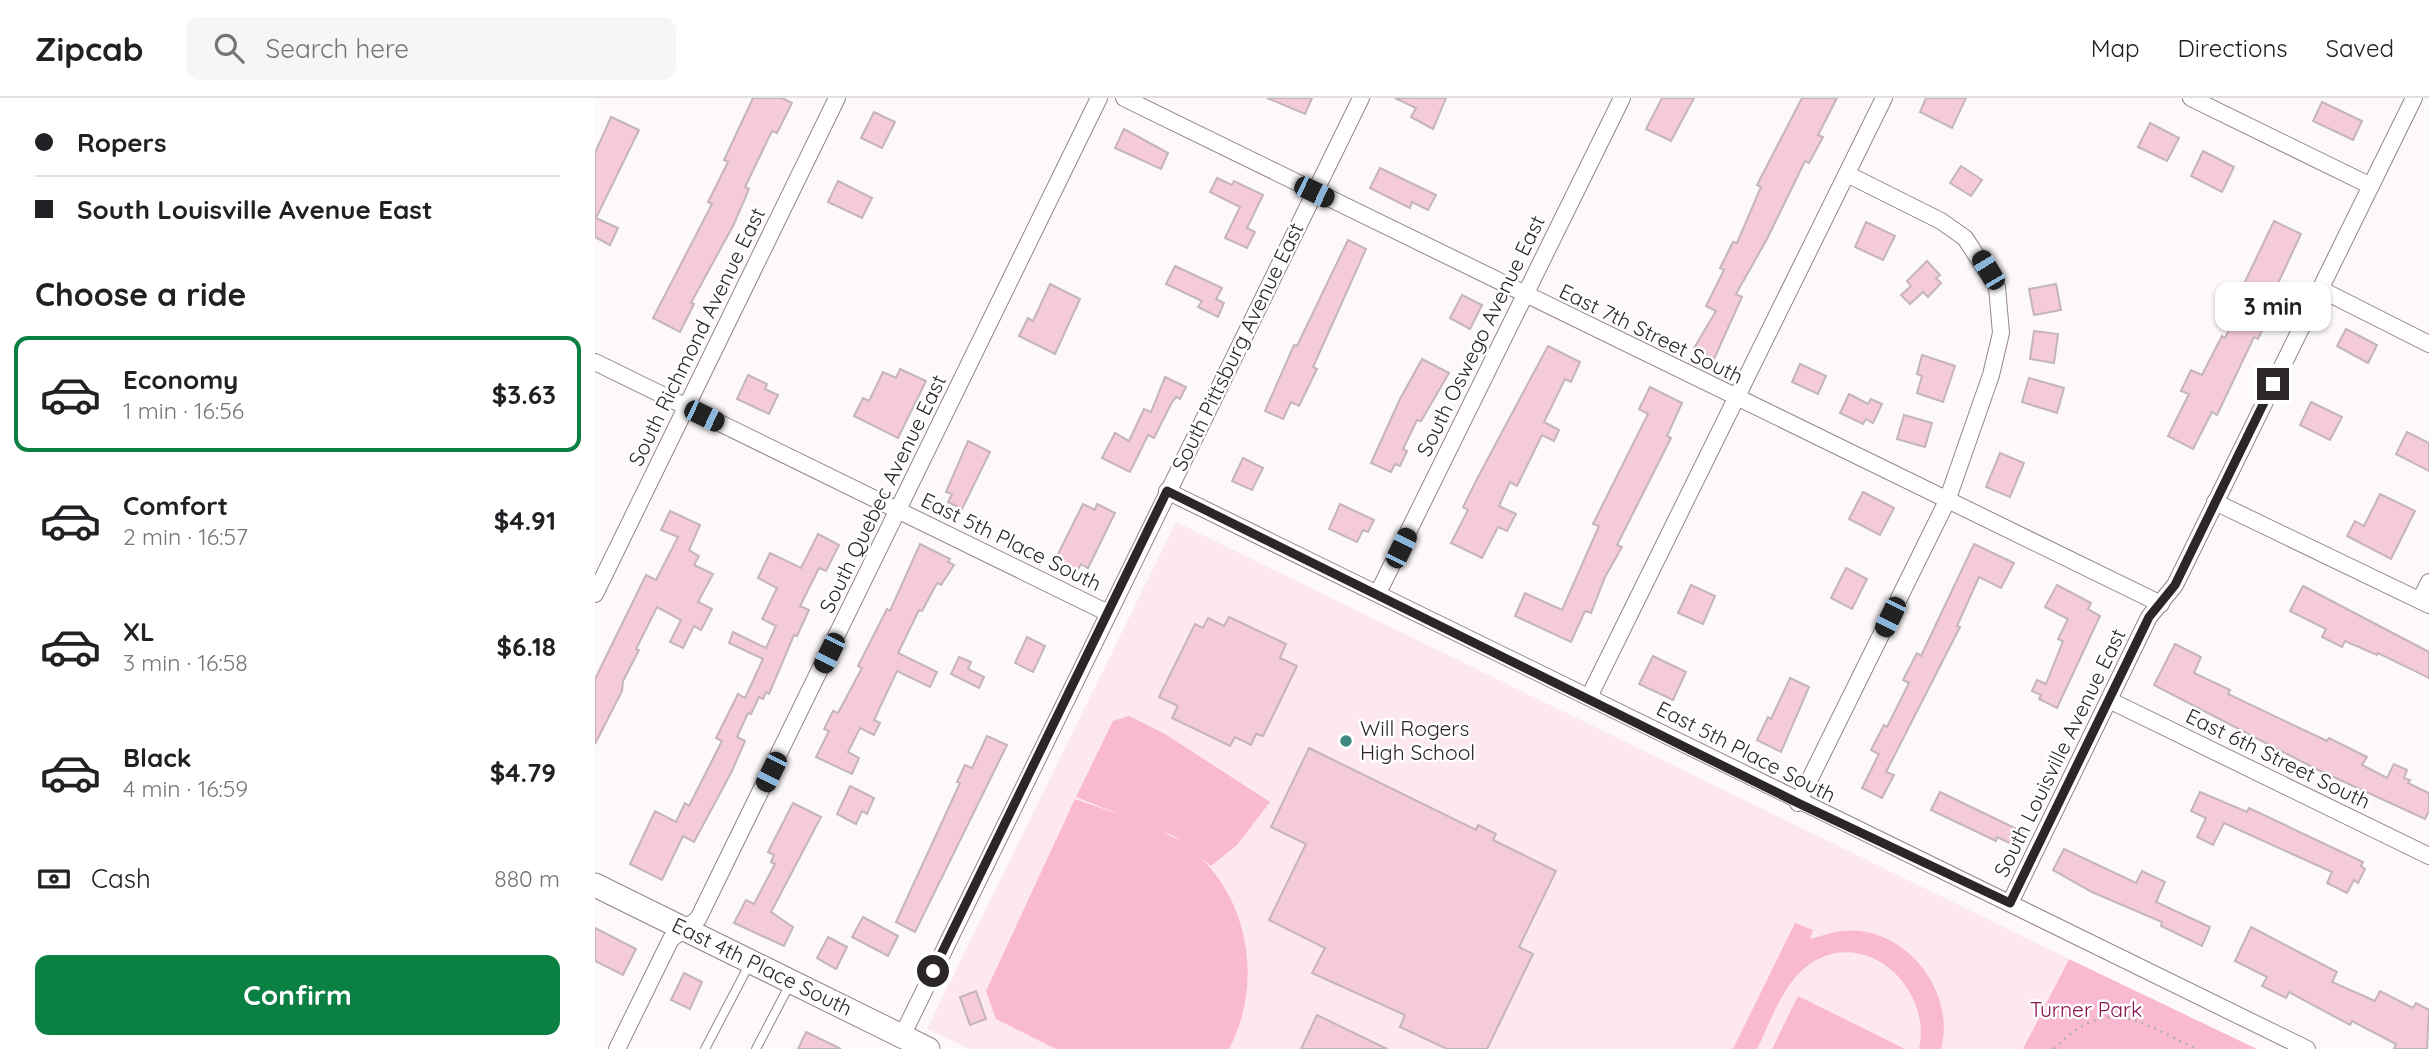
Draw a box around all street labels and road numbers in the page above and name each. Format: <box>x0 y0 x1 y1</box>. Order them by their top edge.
street label: South Richmond Avenue East <box>622 203 770 470</box>
street label: South Oswego Avenue East <box>1410 211 1550 460</box>
street label: South Pittsburg Avenue East <box>1166 218 1309 475</box>
street label: East 7th Street South <box>1555 277 1748 389</box>
street label: South Quebec Avenue East <box>813 370 951 617</box>
street label: East 5th Place South <box>917 486 1106 596</box>
street label: South Louisville Avenue East <box>1988 624 2131 881</box>
street label: East 5th Place South <box>1653 695 1840 808</box>
street label: East 6th Street South <box>2182 702 2375 814</box>
street label: East 4th Place South <box>668 911 857 1021</box>

